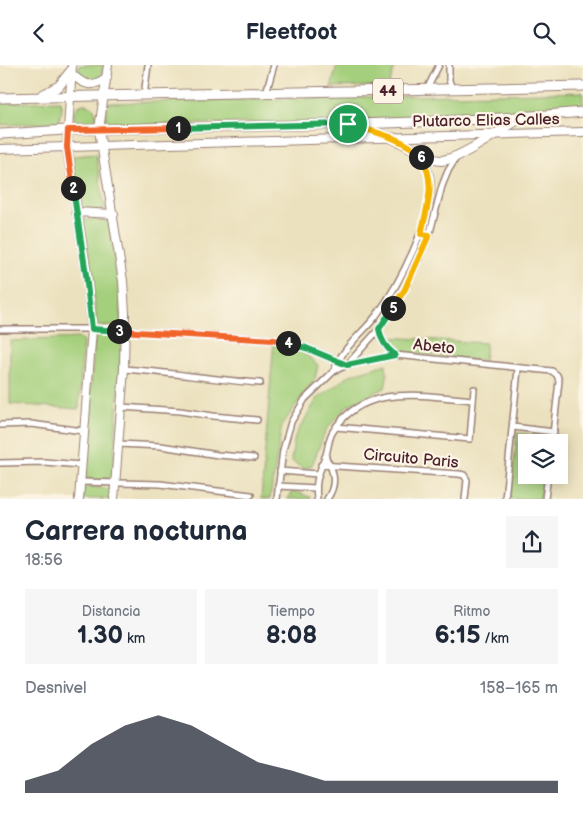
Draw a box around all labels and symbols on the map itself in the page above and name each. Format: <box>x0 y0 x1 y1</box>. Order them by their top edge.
road number: 44 <box>373 79 403 103</box>
pin <box>327 103 369 145</box>
street label: Plutarco Elias Calles <box>412 110 560 132</box>
pin: 1 <box>166 115 190 141</box>
pin: 6 <box>408 145 434 169</box>
pin: 2 <box>60 175 86 201</box>
pin: 5 <box>380 295 406 321</box>
pin: 3 <box>106 319 132 343</box>
pin: 4 <box>276 331 300 355</box>
street label: Abeto <box>412 335 456 359</box>
street label: Circuito Paris <box>363 445 459 473</box>

